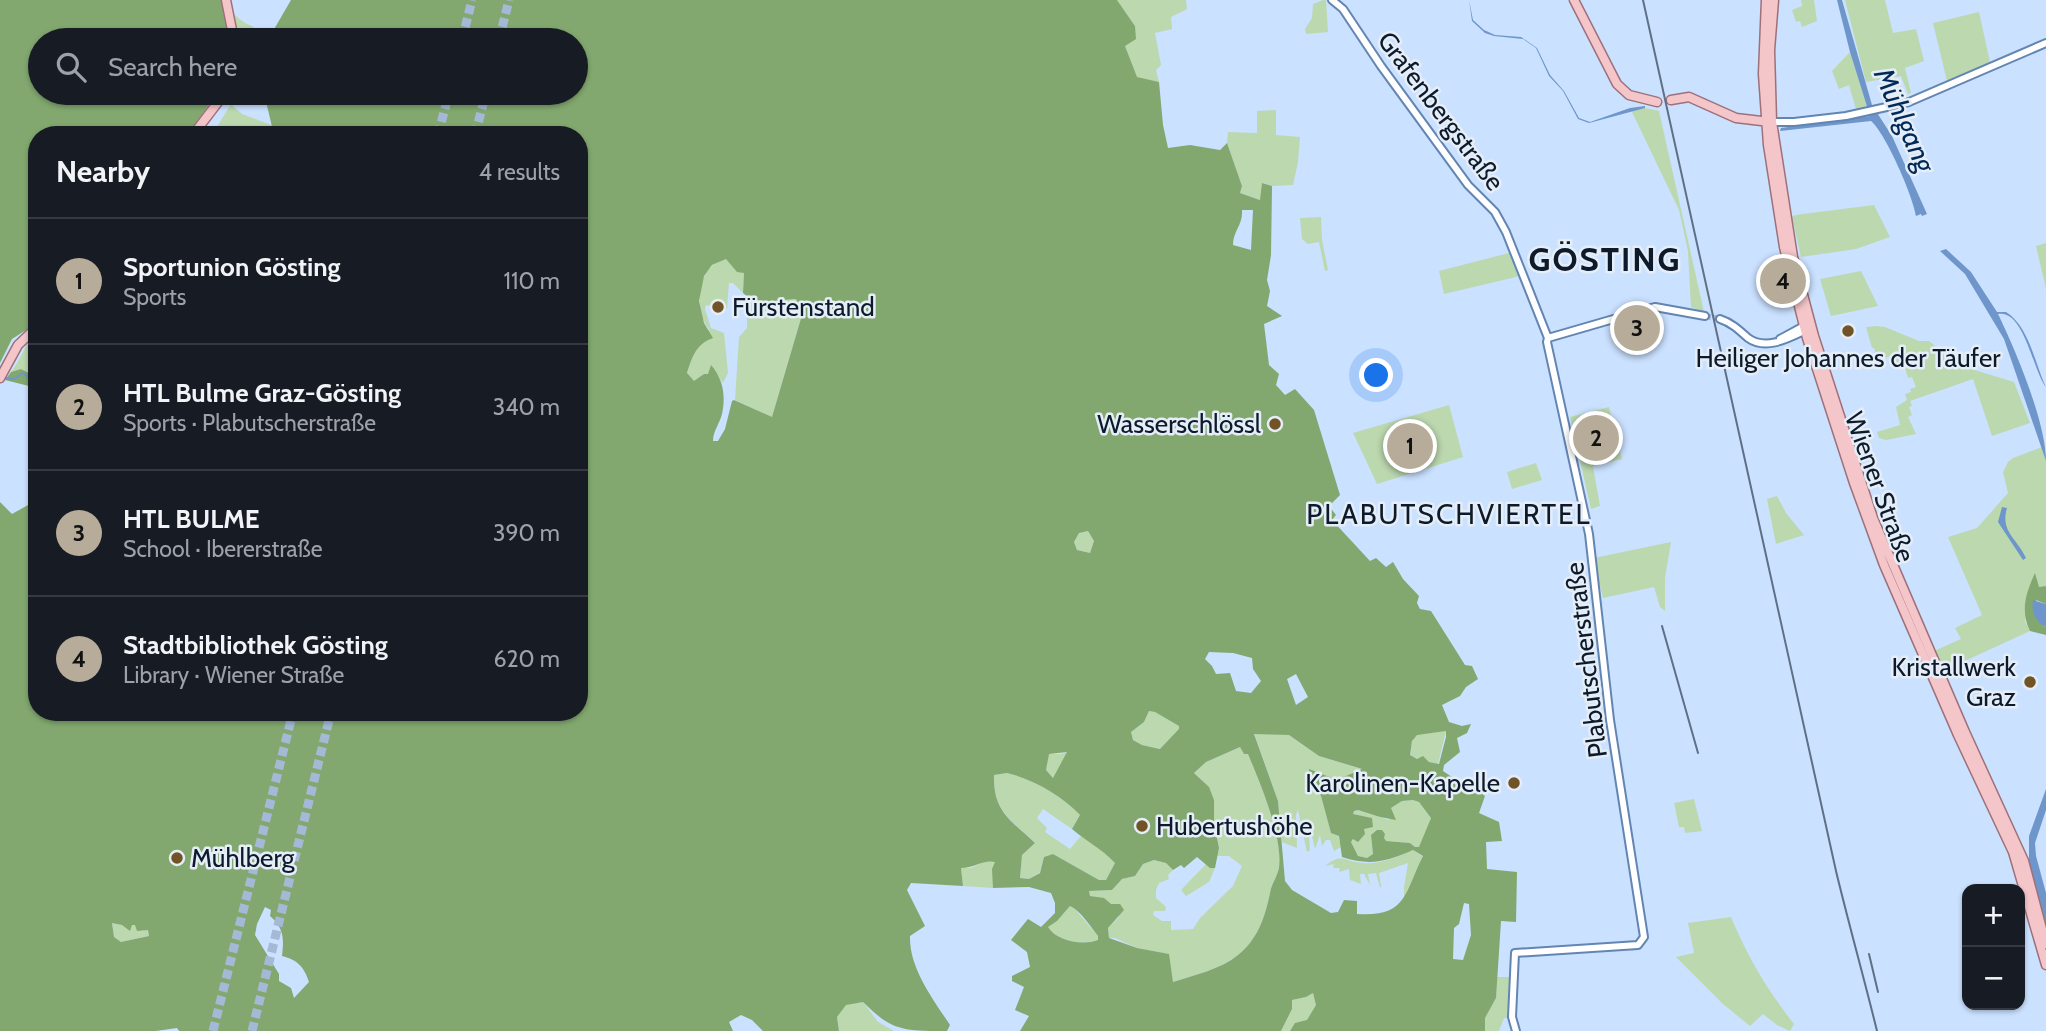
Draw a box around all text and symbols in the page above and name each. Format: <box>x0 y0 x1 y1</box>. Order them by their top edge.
street label: Grafenbergstraße <box>1371 25 1511 197</box>
search box <box>28 28 588 105</box>
icon: search <box>52 48 90 86</box>
text: Search here <box>108 51 237 83</box>
water label: Mühlgang <box>1867 62 1943 178</box>
text: Nearby <box>56 153 150 190</box>
text: 4 results <box>479 158 560 186</box>
district label: GÖSTING <box>1529 239 1681 279</box>
text: Sportunion Gösting <box>123 251 341 283</box>
pin: 4 <box>1760 255 1806 307</box>
text: 1 <box>75 267 83 295</box>
text: 110 m <box>504 267 560 295</box>
text: Sports <box>123 283 186 311</box>
place label: Fürstenstand <box>732 291 875 323</box>
marker: Fürstenstand <box>710 299 726 315</box>
pin: 3 <box>1614 302 1660 354</box>
marker: Heiliger Johannes der Täufer <box>1840 323 1856 339</box>
place label: Heiliger Johannes der Täufer <box>1696 342 2001 374</box>
your location <box>1359 358 1393 392</box>
text: HTL Bulme Graz-Gösting <box>123 377 401 409</box>
text: 2 <box>73 393 85 421</box>
text: 340 m <box>493 393 560 421</box>
place label: Wasserschlössl <box>1097 408 1261 440</box>
street label: Wiener Straße <box>1838 408 1922 566</box>
text: Sports · Plabutscherstraße <box>123 409 376 437</box>
pin: 2 <box>1573 412 1619 464</box>
marker: Wasserschlössl <box>1267 416 1283 432</box>
pin: 1 <box>1387 420 1433 472</box>
district label: PLABUTSCHVIERTEL <box>1306 497 1592 531</box>
text: HTL BULME <box>123 503 259 535</box>
text: 3 <box>73 519 85 547</box>
text: 390 m <box>493 519 560 547</box>
text: School · Ibererstraße <box>123 535 322 563</box>
street label: Plabutscherstraße <box>1558 560 1614 760</box>
text: Stadtbibliothek Gösting <box>123 629 388 661</box>
text: 4 <box>72 645 86 673</box>
text: 620 m <box>493 645 560 673</box>
place label: Kristallwerk Graz <box>1892 651 2016 713</box>
text: Library · Wiener Straße <box>123 661 344 689</box>
marker: Kristallwerk Graz <box>2022 674 2038 690</box>
place label: Karolinen-Kapelle <box>1305 767 1500 799</box>
marker: Karolinen-Kapelle <box>1506 775 1522 791</box>
place label: Hubertushöhe <box>1156 810 1313 842</box>
marker: Hubertushöhe <box>1134 818 1150 834</box>
place label: Mühlberg <box>191 842 295 874</box>
marker: Mühlberg <box>169 850 185 866</box>
map controls <box>1962 884 2025 1010</box>
button: + <box>1962 884 2025 947</box>
button: − <box>1962 947 2025 1010</box>

